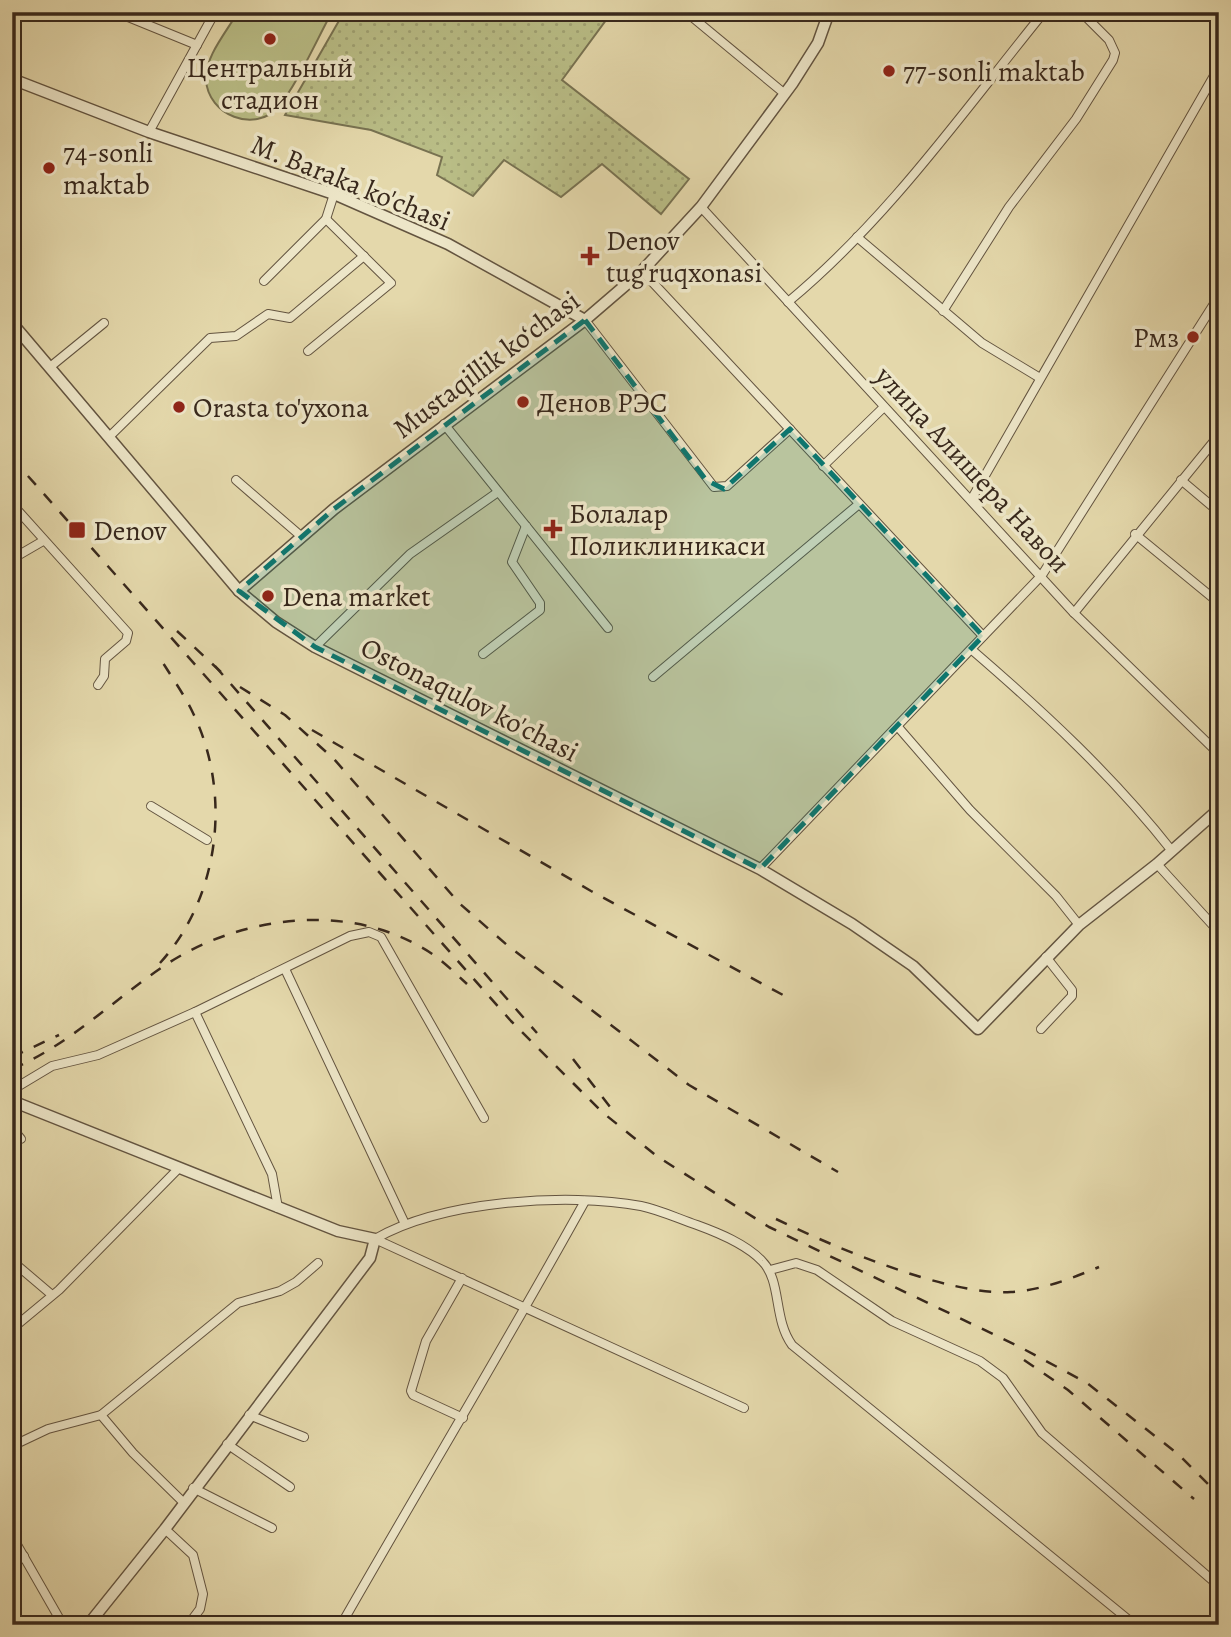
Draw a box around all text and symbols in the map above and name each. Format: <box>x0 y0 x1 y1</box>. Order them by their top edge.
marker: Центральный стадион <box>262 31 278 47</box>
place label: Центральный стадион <box>187 49 353 119</box>
place label: 77-sonli maktab <box>903 53 1085 91</box>
marker: 77-sonli maktab <box>881 63 897 79</box>
street label: M. Baraka ko'chasi <box>245 126 456 240</box>
place label: 74-sonli maktab <box>63 134 153 204</box>
marker: 74-sonli maktab <box>41 160 57 176</box>
place label: Denov tug'ruqxonasi <box>606 222 763 292</box>
marker: Denov tug'ruqxonasi <box>580 246 600 266</box>
street label: Mustaqillik ko‘chasi <box>385 282 588 448</box>
place label: Рмз <box>1133 319 1179 357</box>
marker: Рмз <box>1185 329 1201 345</box>
street label: улица Алишера Навои <box>866 357 1078 581</box>
place label: Денов РЭС <box>537 384 667 422</box>
place label: Orasta to'yxona <box>193 389 369 427</box>
marker: Денов РЭС <box>515 394 531 410</box>
marker: Orasta to'yxona <box>171 399 187 415</box>
place label: Болалар Поликлиникаси <box>569 495 766 565</box>
place label: Denov <box>93 512 167 550</box>
marker: Болалар Поликлиникаси <box>543 519 563 539</box>
marker: Denov <box>67 520 87 540</box>
place label: Dena market <box>282 578 430 616</box>
marker: Dena market <box>260 588 276 604</box>
street label: Ostonaqulov ko'chasi <box>354 629 585 771</box>

